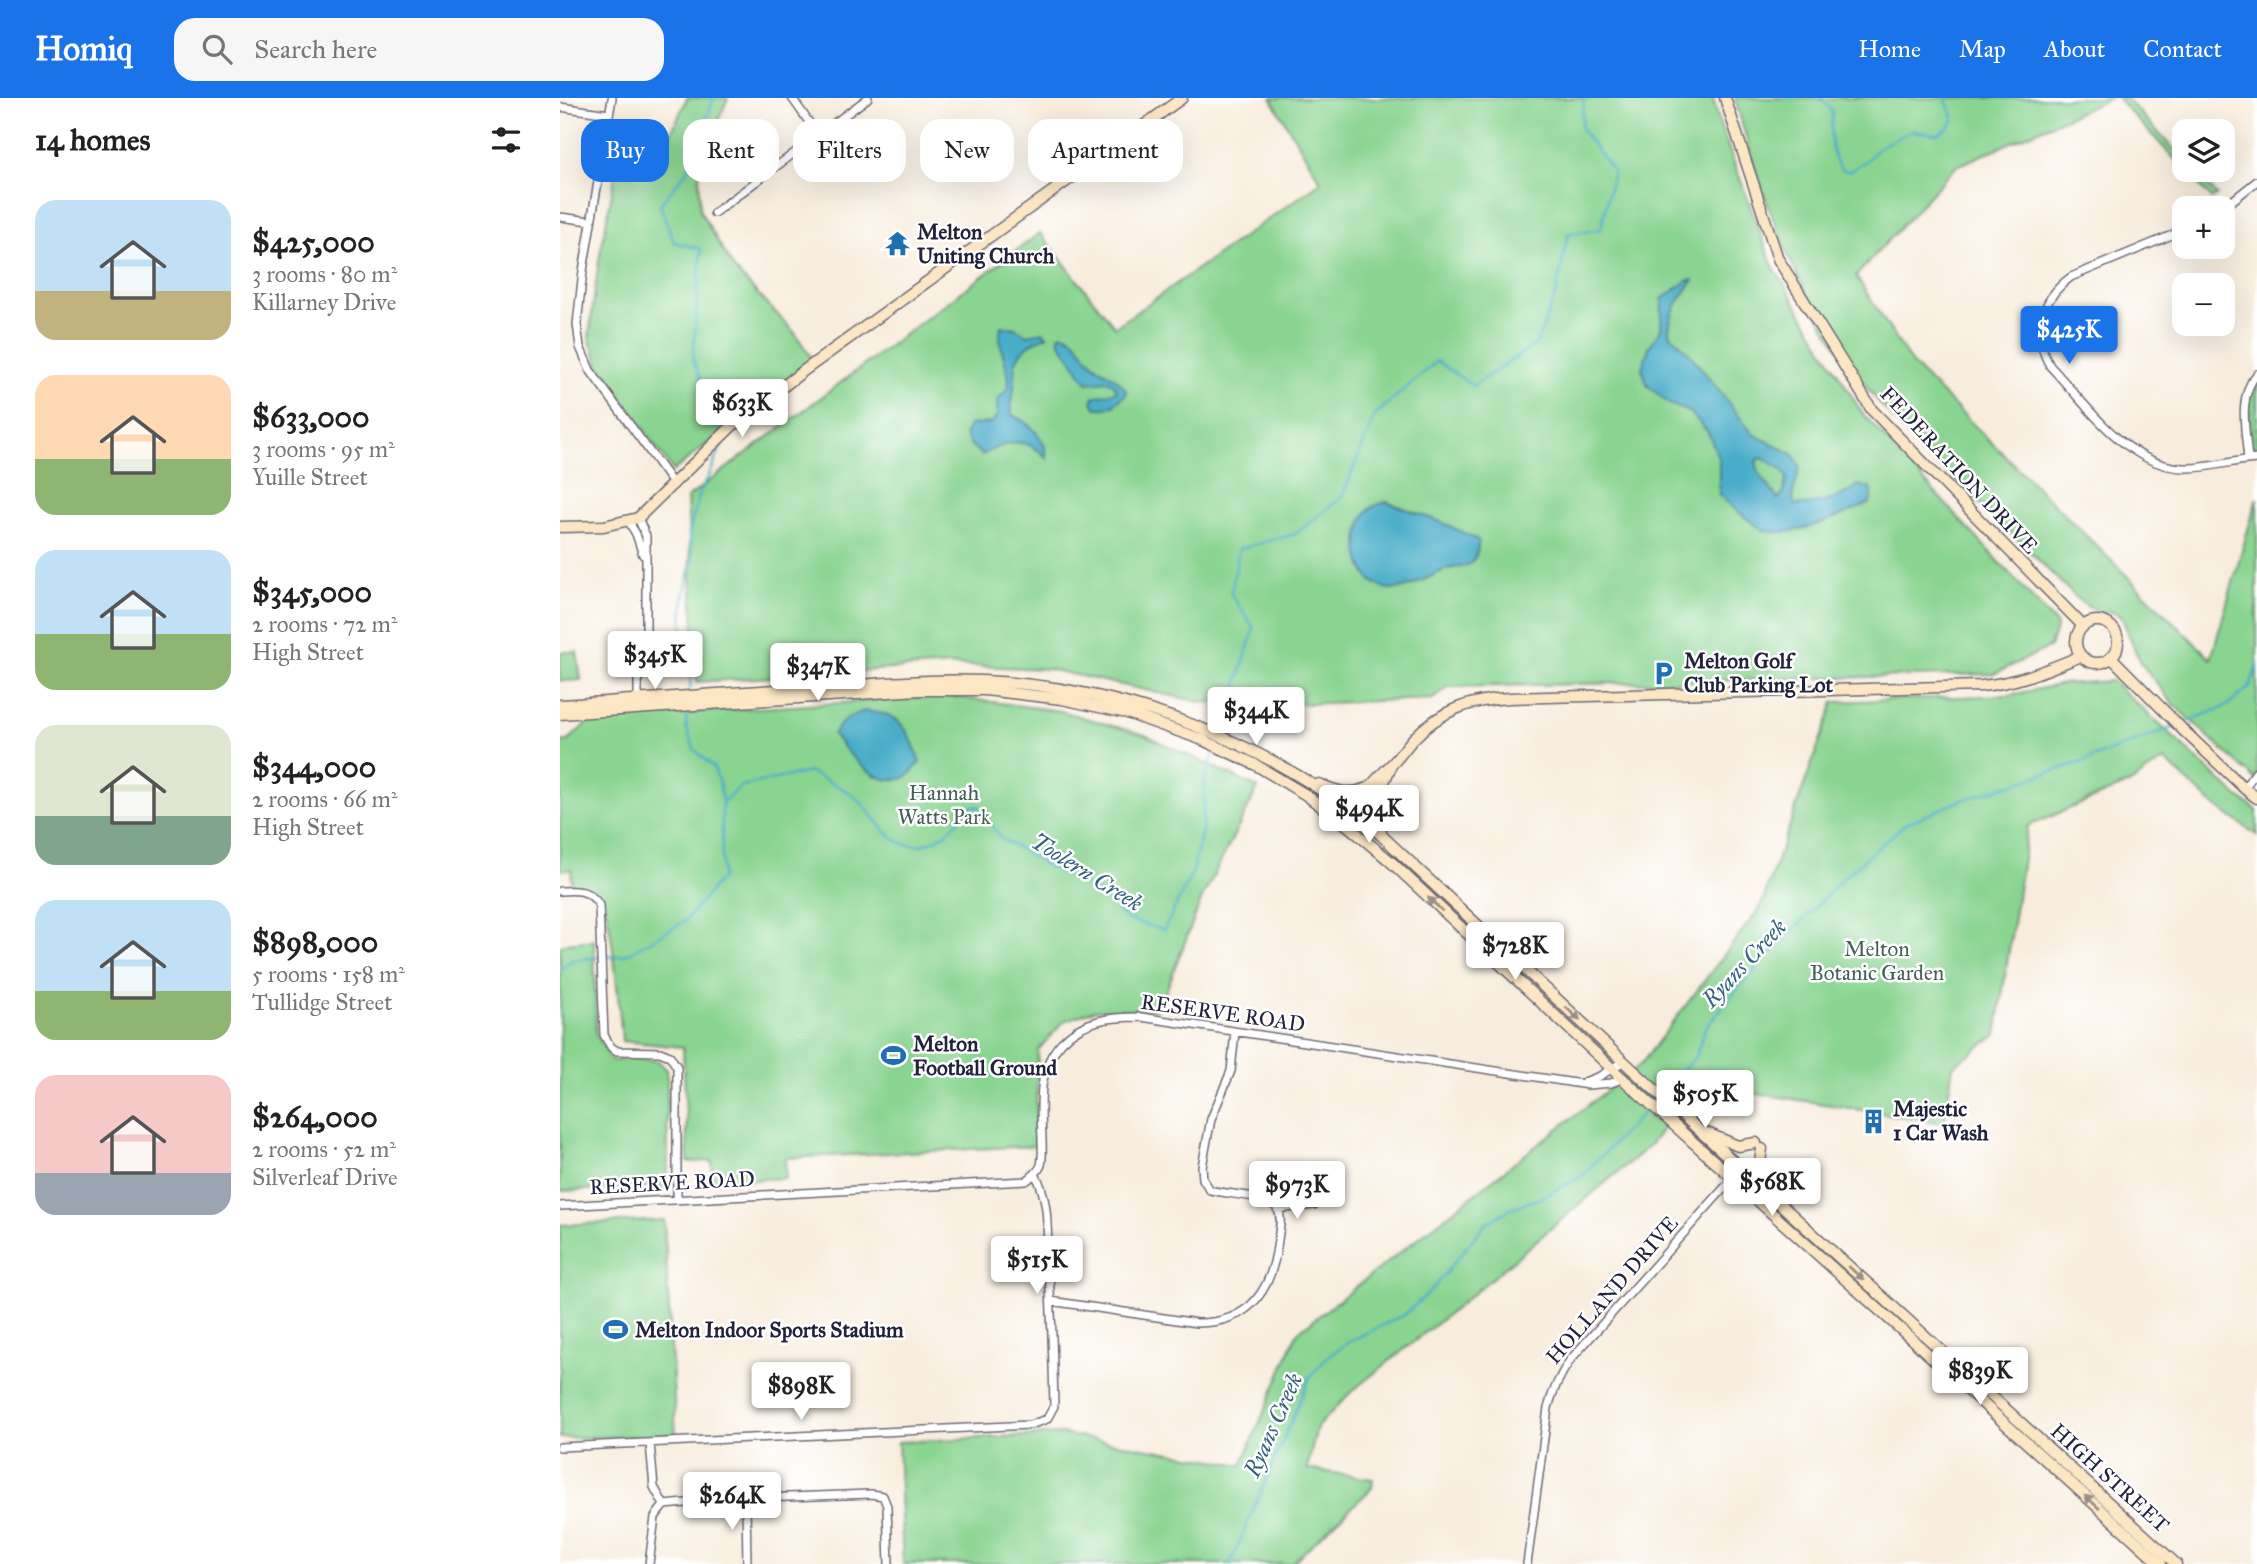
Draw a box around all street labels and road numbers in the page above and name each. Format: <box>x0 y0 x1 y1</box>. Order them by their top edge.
street label: FEDERATION DRIVE <box>1875 381 2043 559</box>
street label: RESERVE ROAD <box>1139 989 1307 1037</box>
street label: RESERVE ROAD <box>589 1166 755 1200</box>
street label: HOLLAND DRIVE <box>1540 1210 1684 1370</box>
street label: HIGH STREET <box>2045 1418 2175 1538</box>

